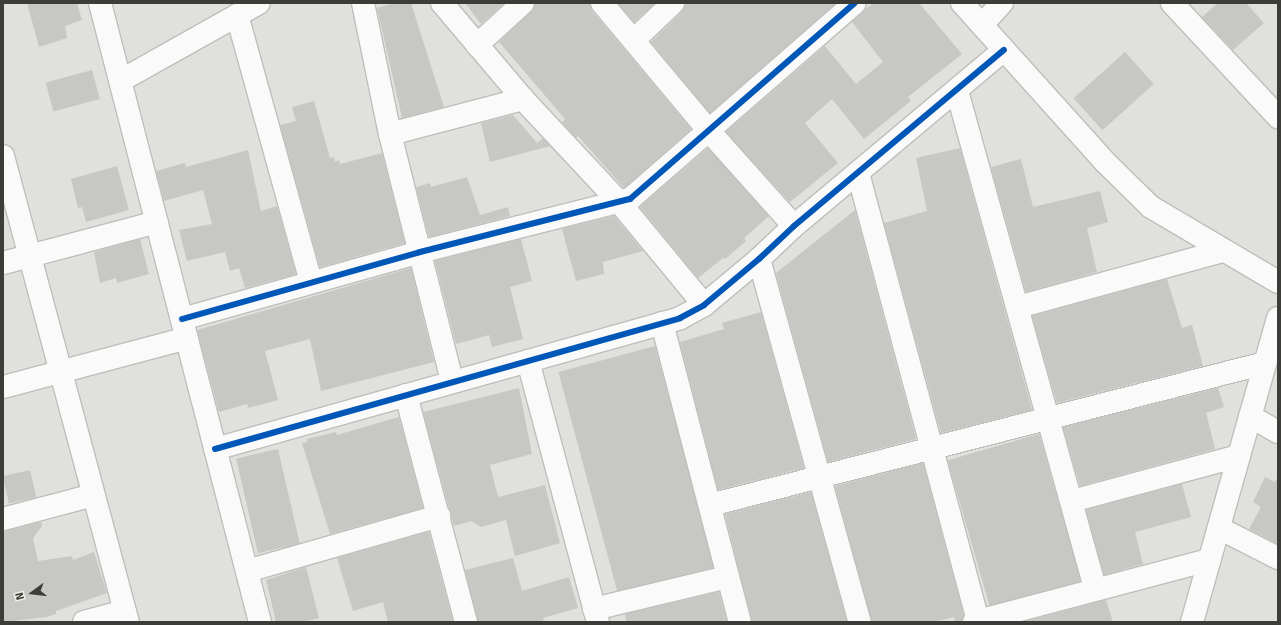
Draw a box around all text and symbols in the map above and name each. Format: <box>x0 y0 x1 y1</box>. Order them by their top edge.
north arrow <box>12 573 52 613</box>
text: N <box>13 591 27 601</box>

